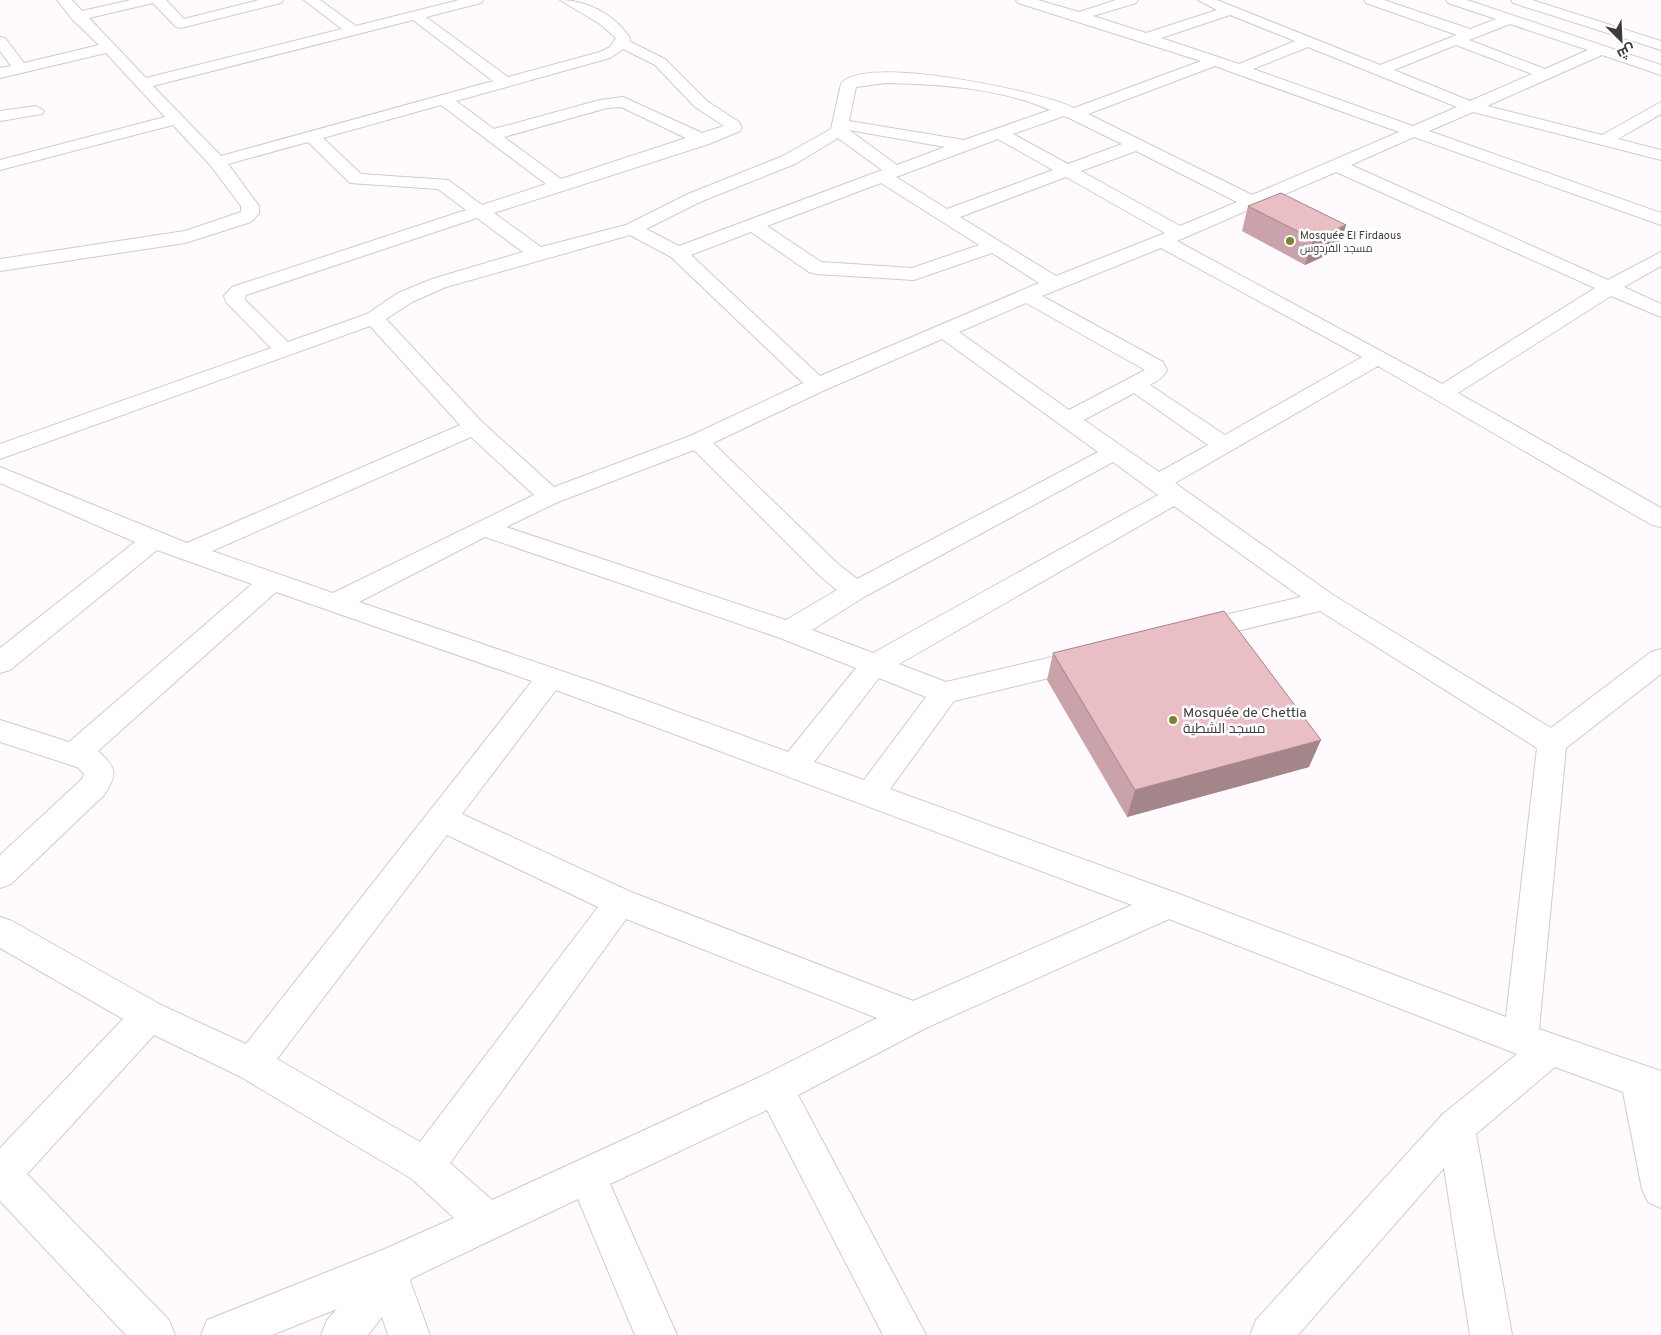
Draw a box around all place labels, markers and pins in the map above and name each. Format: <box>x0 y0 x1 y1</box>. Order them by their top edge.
place label: Mosquée El Firdaous مسجد الفردوس <box>1300 229 1401 256</box>
marker: Mosquée El Firdaous مسجد الفردوس <box>1284 235 1296 247</box>
place label: Mosquée de Chettia مسجد الشطية <box>1183 705 1307 738</box>
marker: Mosquée de Chettia مسجد الشطية <box>1167 714 1179 726</box>

